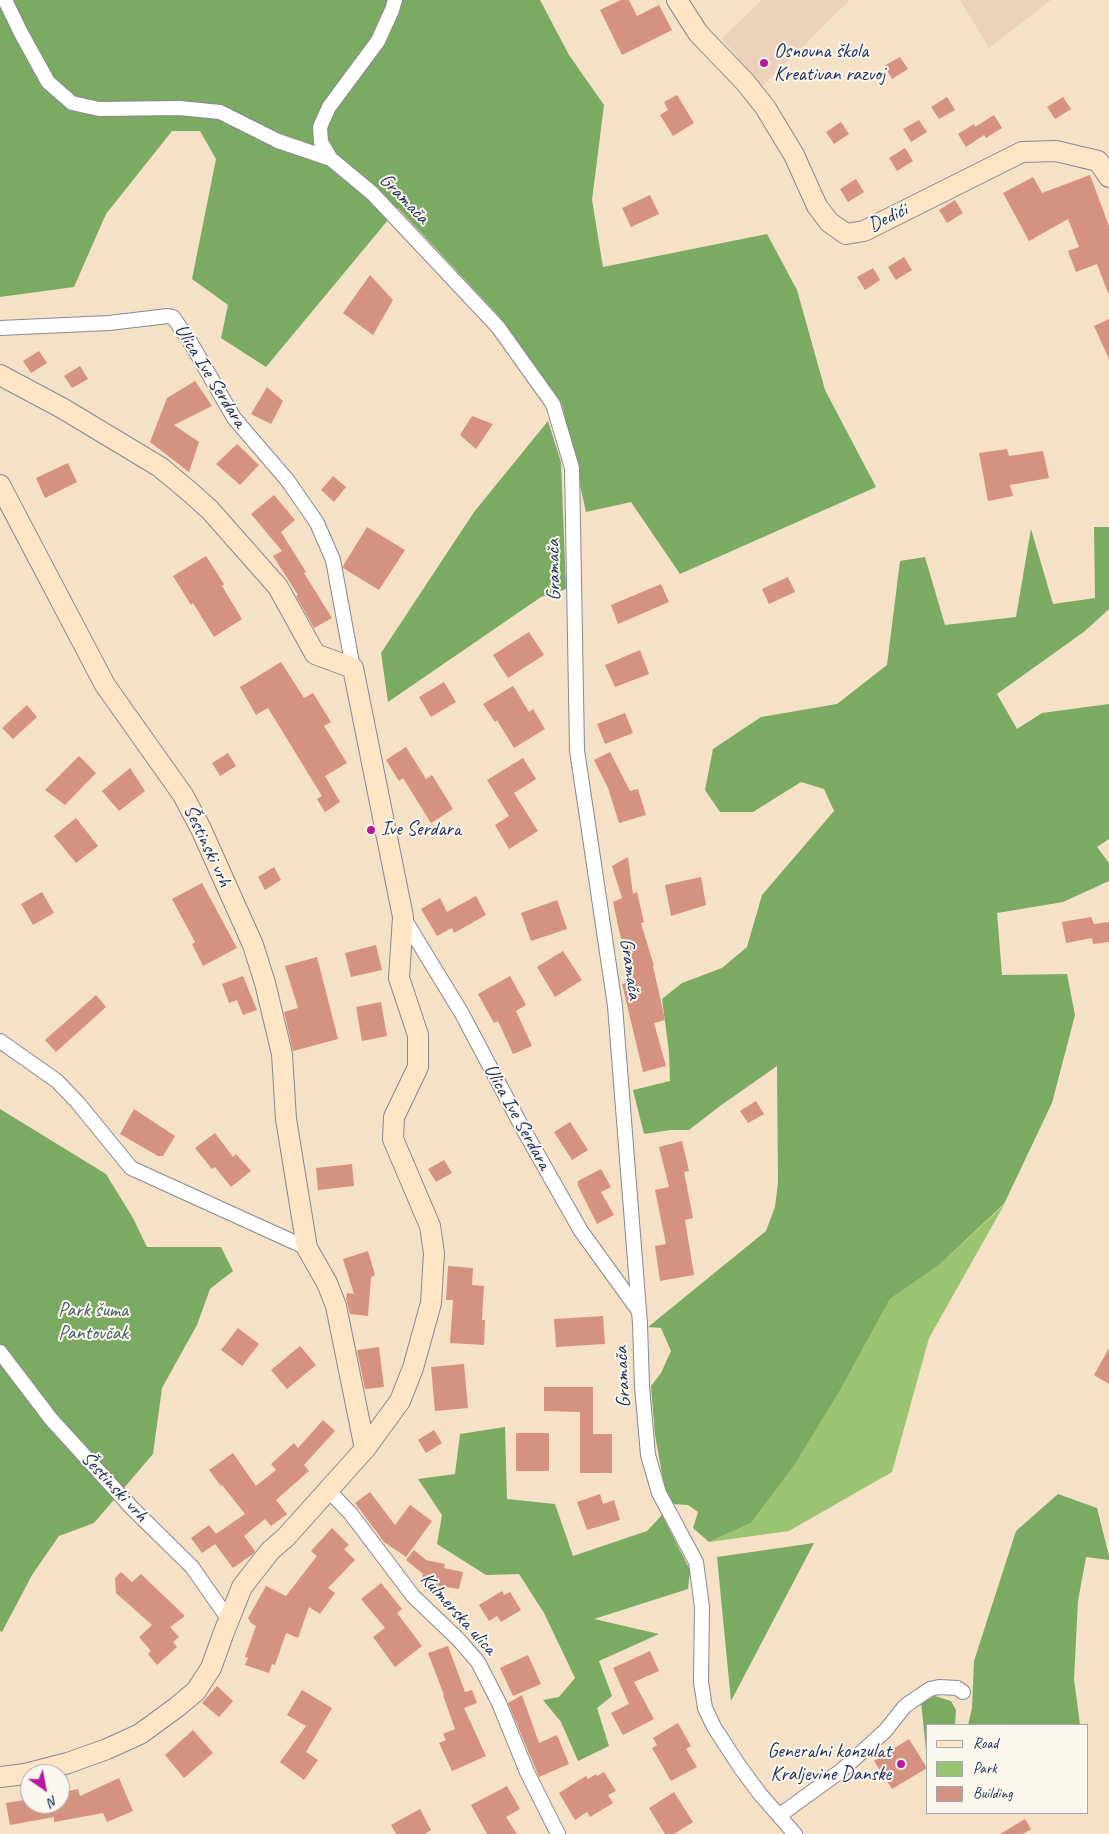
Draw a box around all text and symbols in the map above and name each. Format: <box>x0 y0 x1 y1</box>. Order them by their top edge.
place label: Osnovna škola Kreativan razvoj <box>774 40 885 87</box>
marker: Osnovna škola Kreativan razvoj <box>758 57 770 69</box>
street label: Gramača <box>374 168 434 230</box>
street label: Dedići <box>864 198 912 238</box>
street label: Ulica Ive Serdara <box>169 320 251 432</box>
street label: Gramača <box>541 539 567 601</box>
street label: Šestinski vrh <box>178 801 236 891</box>
place label: Ive Serdara <box>381 818 461 842</box>
marker: Ive Serdara <box>365 824 377 836</box>
street label: Gramača <box>614 937 646 1001</box>
street label: Ulica Ive Serdara <box>478 1060 556 1174</box>
park label: Park šuma Pantovčak <box>58 1299 128 1346</box>
street label: Gramača <box>609 1346 637 1408</box>
street label: Šestinski vrh <box>75 1447 153 1527</box>
street label: Kulmerska ulica <box>415 1568 501 1660</box>
legend <box>926 1724 1089 1814</box>
text: Road <box>973 1734 998 1753</box>
place label: Generalni konzulat Kraljevine Danske <box>767 1740 891 1787</box>
marker: Generalni konzulat Kraljevine Danske <box>895 1758 907 1770</box>
text: Park <box>973 1759 997 1778</box>
north arrow <box>20 1764 70 1814</box>
text: Building <box>973 1784 1012 1803</box>
text: N <box>45 1792 61 1811</box>

